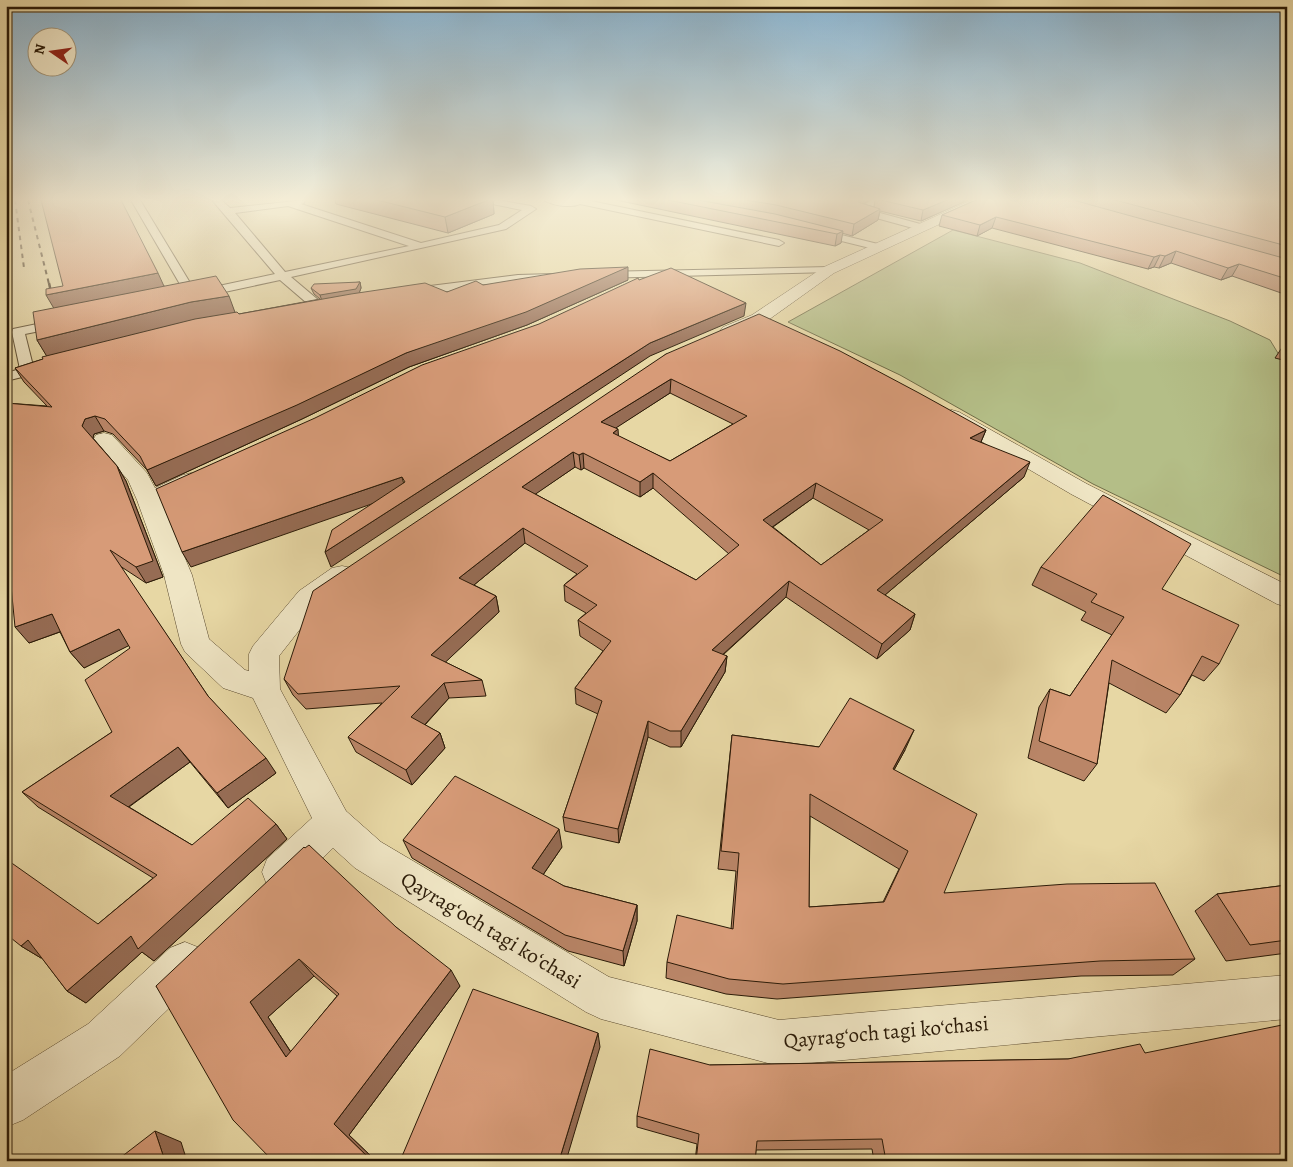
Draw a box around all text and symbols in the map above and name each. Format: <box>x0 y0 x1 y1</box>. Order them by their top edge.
north arrow <box>28 28 78 78</box>
text: N <box>29 42 50 56</box>
street label: Qayragʻoch tagi koʻchasi <box>396 865 586 995</box>
street label: Qayragʻoch tagi koʻchasi <box>782 1009 990 1055</box>

